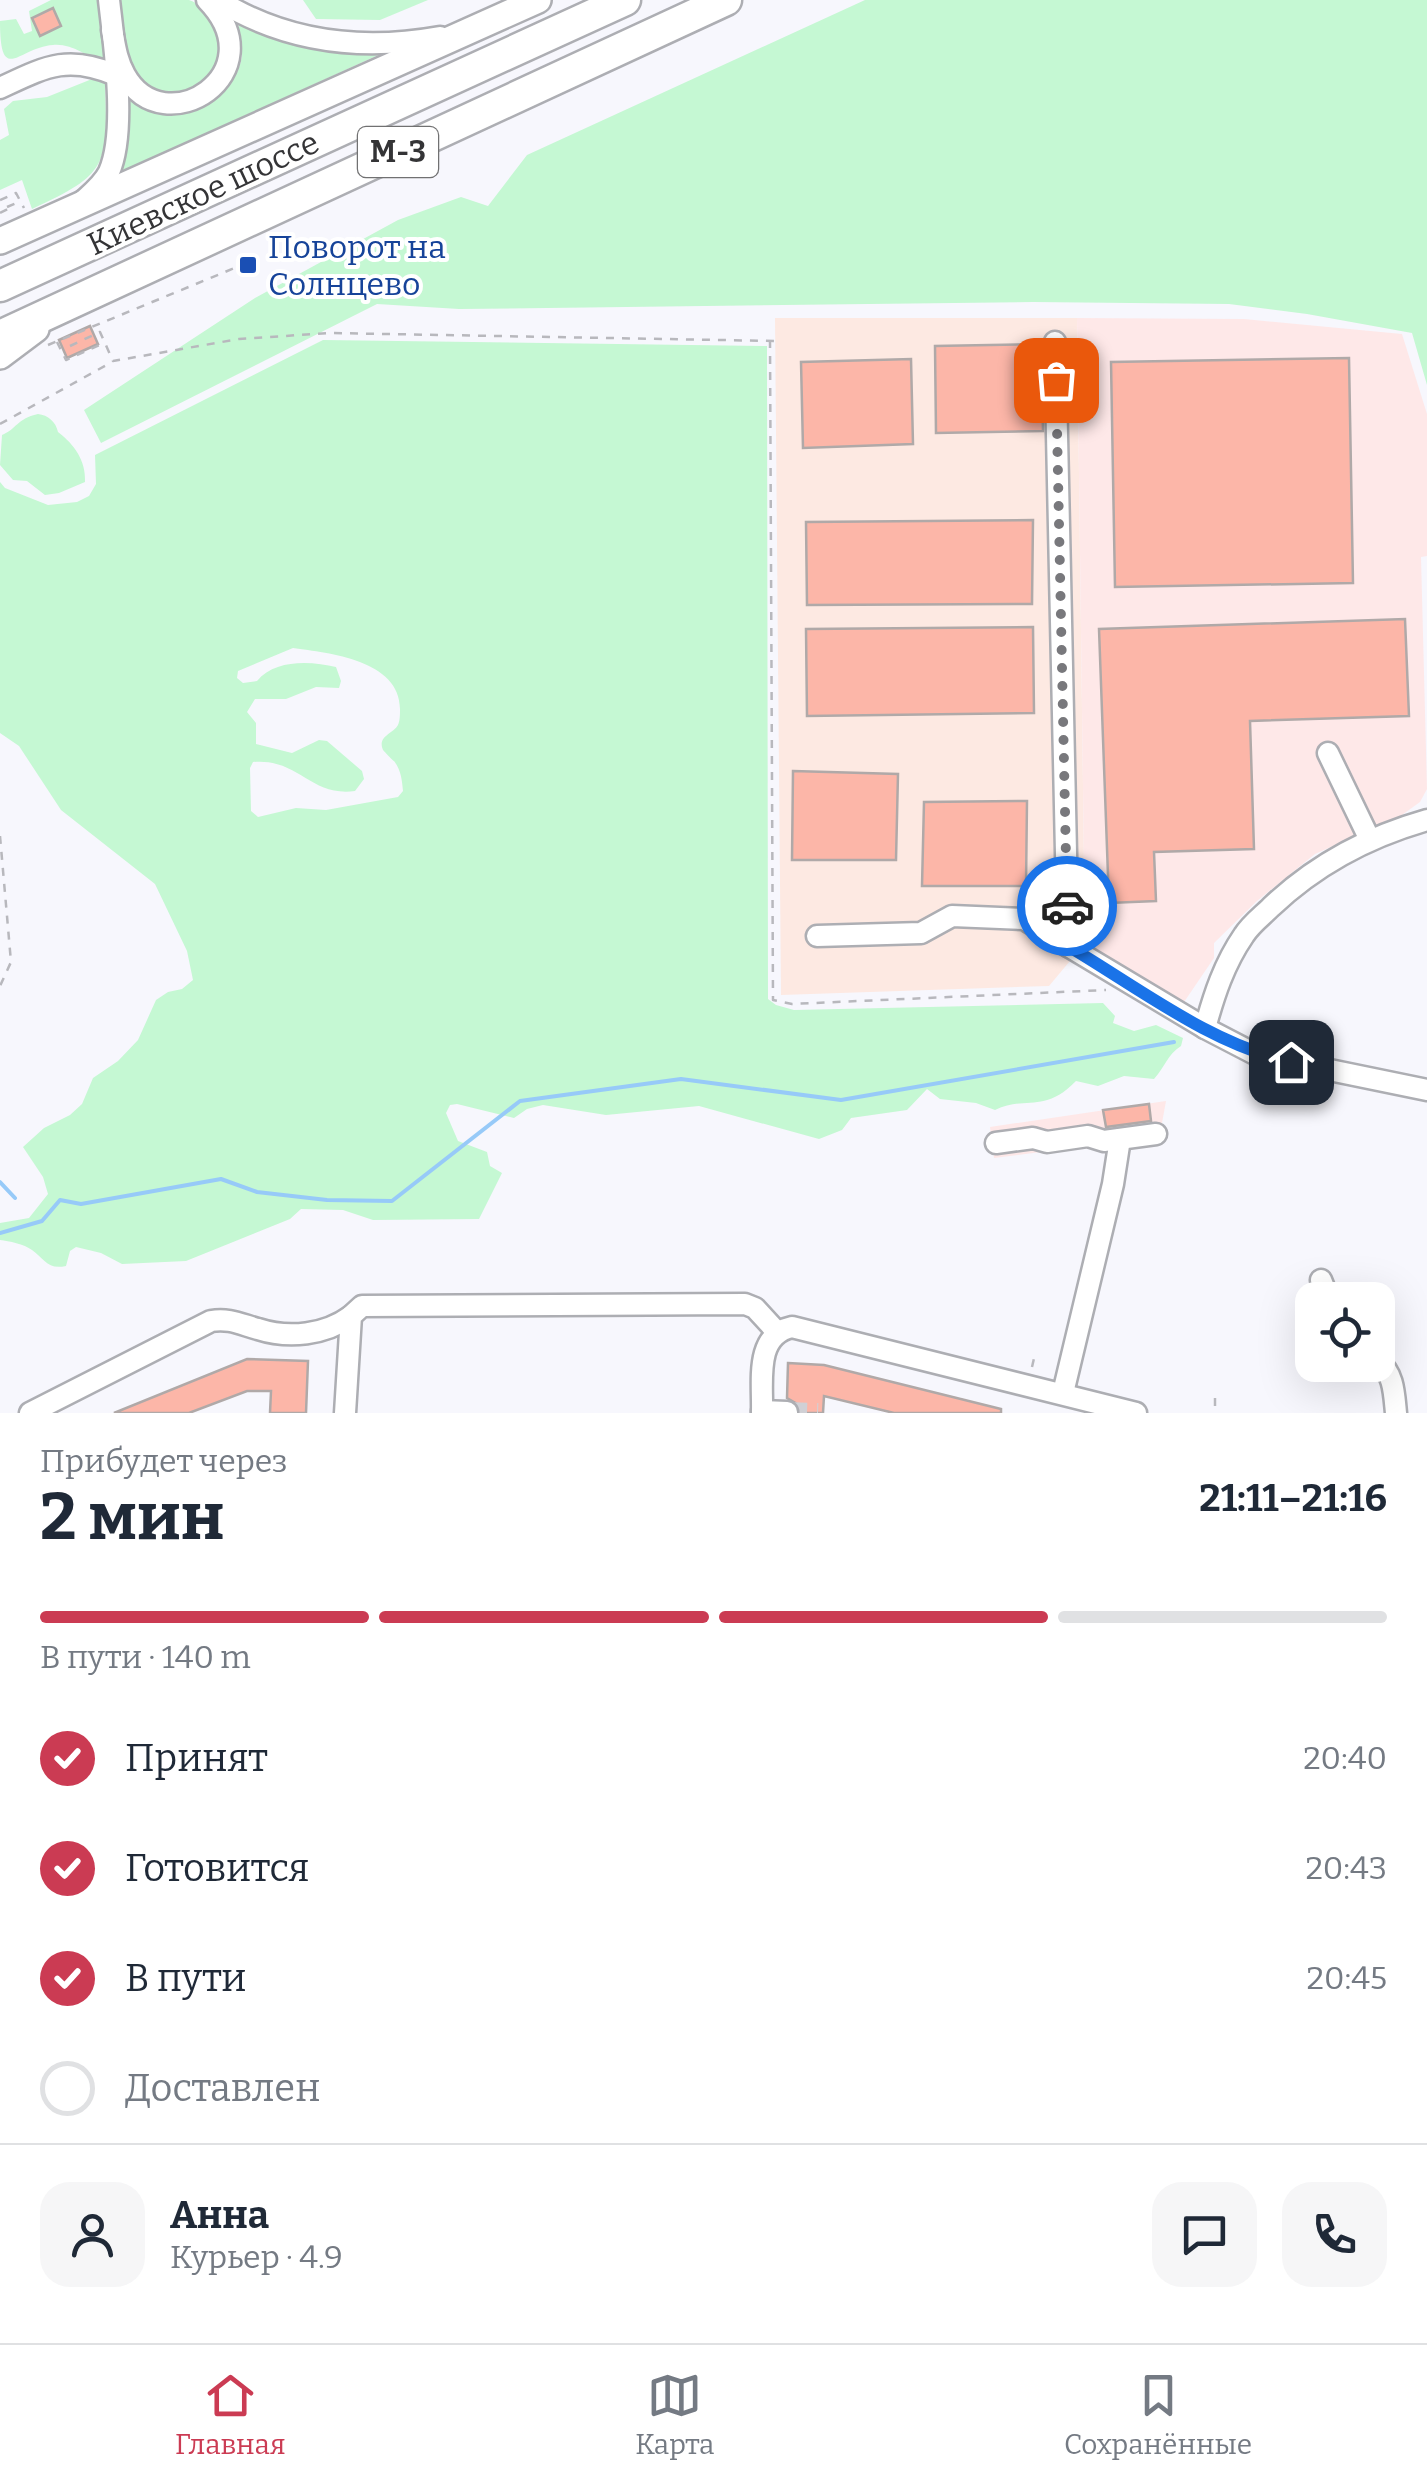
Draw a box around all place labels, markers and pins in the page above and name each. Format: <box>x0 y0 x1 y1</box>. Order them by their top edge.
place label: Поворот на Солнцево <box>268 228 446 303</box>
marker: Поворот на Солнцево <box>237 254 259 276</box>
pin <box>1014 338 1099 423</box>
pin <box>1249 1020 1334 1105</box>

